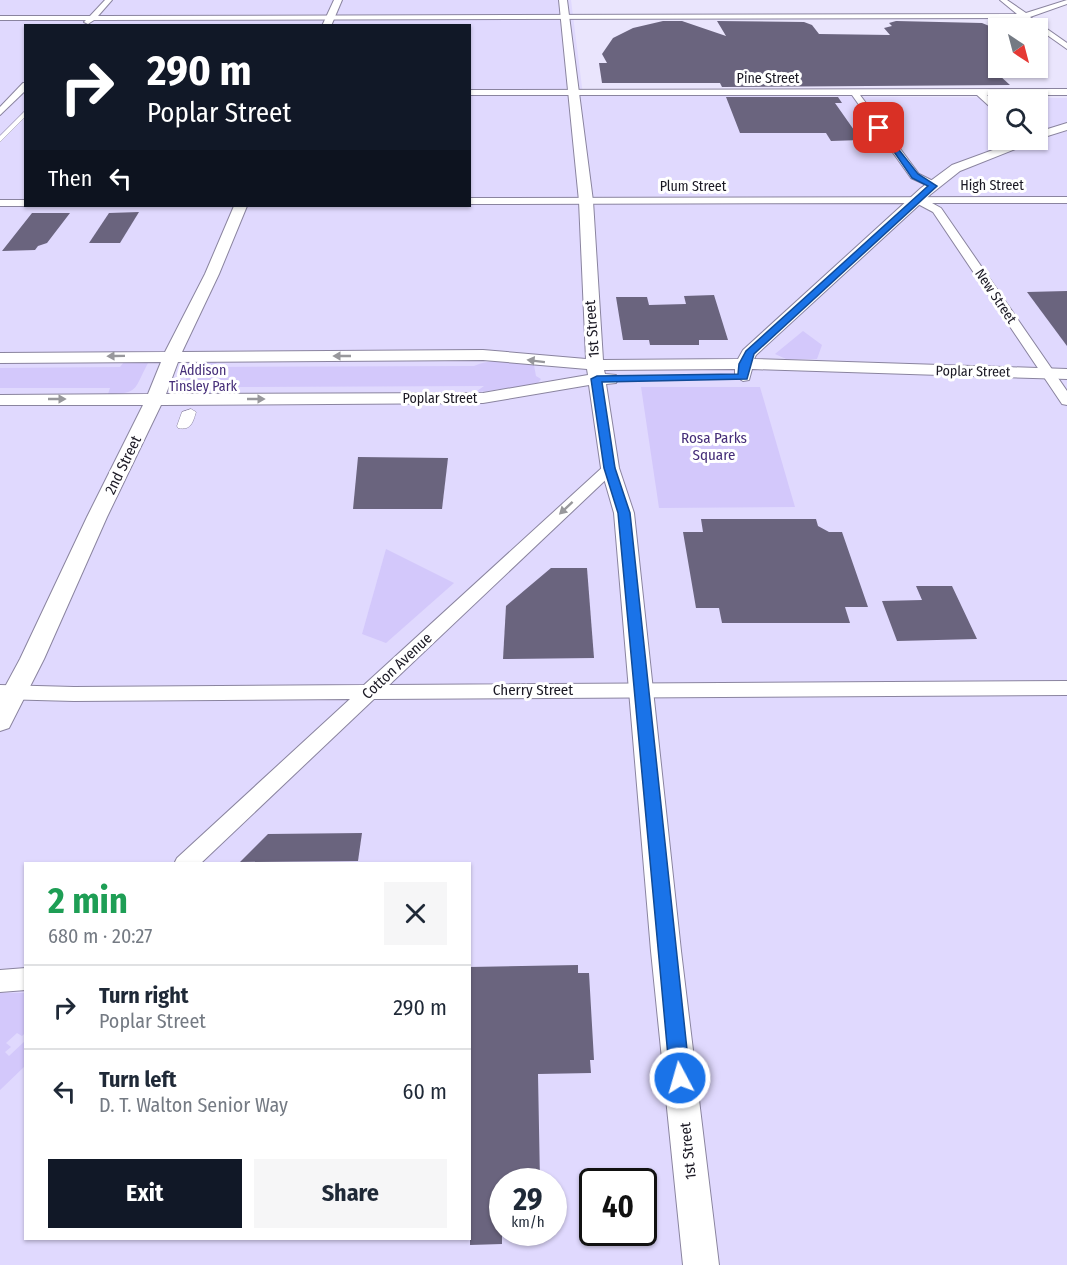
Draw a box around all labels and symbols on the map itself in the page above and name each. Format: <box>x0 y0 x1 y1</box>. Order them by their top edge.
north arrow <box>988 18 1048 78</box>
street label: Pine Street <box>737 70 800 87</box>
pin <box>853 102 904 153</box>
street label: High Street <box>960 177 1024 194</box>
street label: Plum Street <box>660 178 727 195</box>
street label: New Street <box>971 266 1020 327</box>
street label: 1st Street <box>581 300 603 358</box>
one-way arrow <box>332 351 351 361</box>
one-way arrow <box>106 352 125 361</box>
one-way arrow <box>527 356 546 365</box>
park label: Addison Tinsley Park <box>169 362 238 395</box>
street label: Poplar Street <box>935 362 1011 381</box>
street label: Poplar Street <box>403 390 478 407</box>
one-way arrow <box>246 394 265 404</box>
one-way arrow <box>48 395 67 404</box>
park label: Rosa Parks Square <box>681 429 747 464</box>
street label: 2nd Street <box>101 433 145 497</box>
one-way arrow <box>559 501 574 515</box>
street label: Cotton Avenue <box>358 629 436 703</box>
street label: Cherry Street <box>493 681 573 699</box>
position arrow <box>648 1046 712 1110</box>
street label: 1st Street <box>676 1121 700 1181</box>
speed limit sign: 40 <box>579 1168 657 1246</box>

